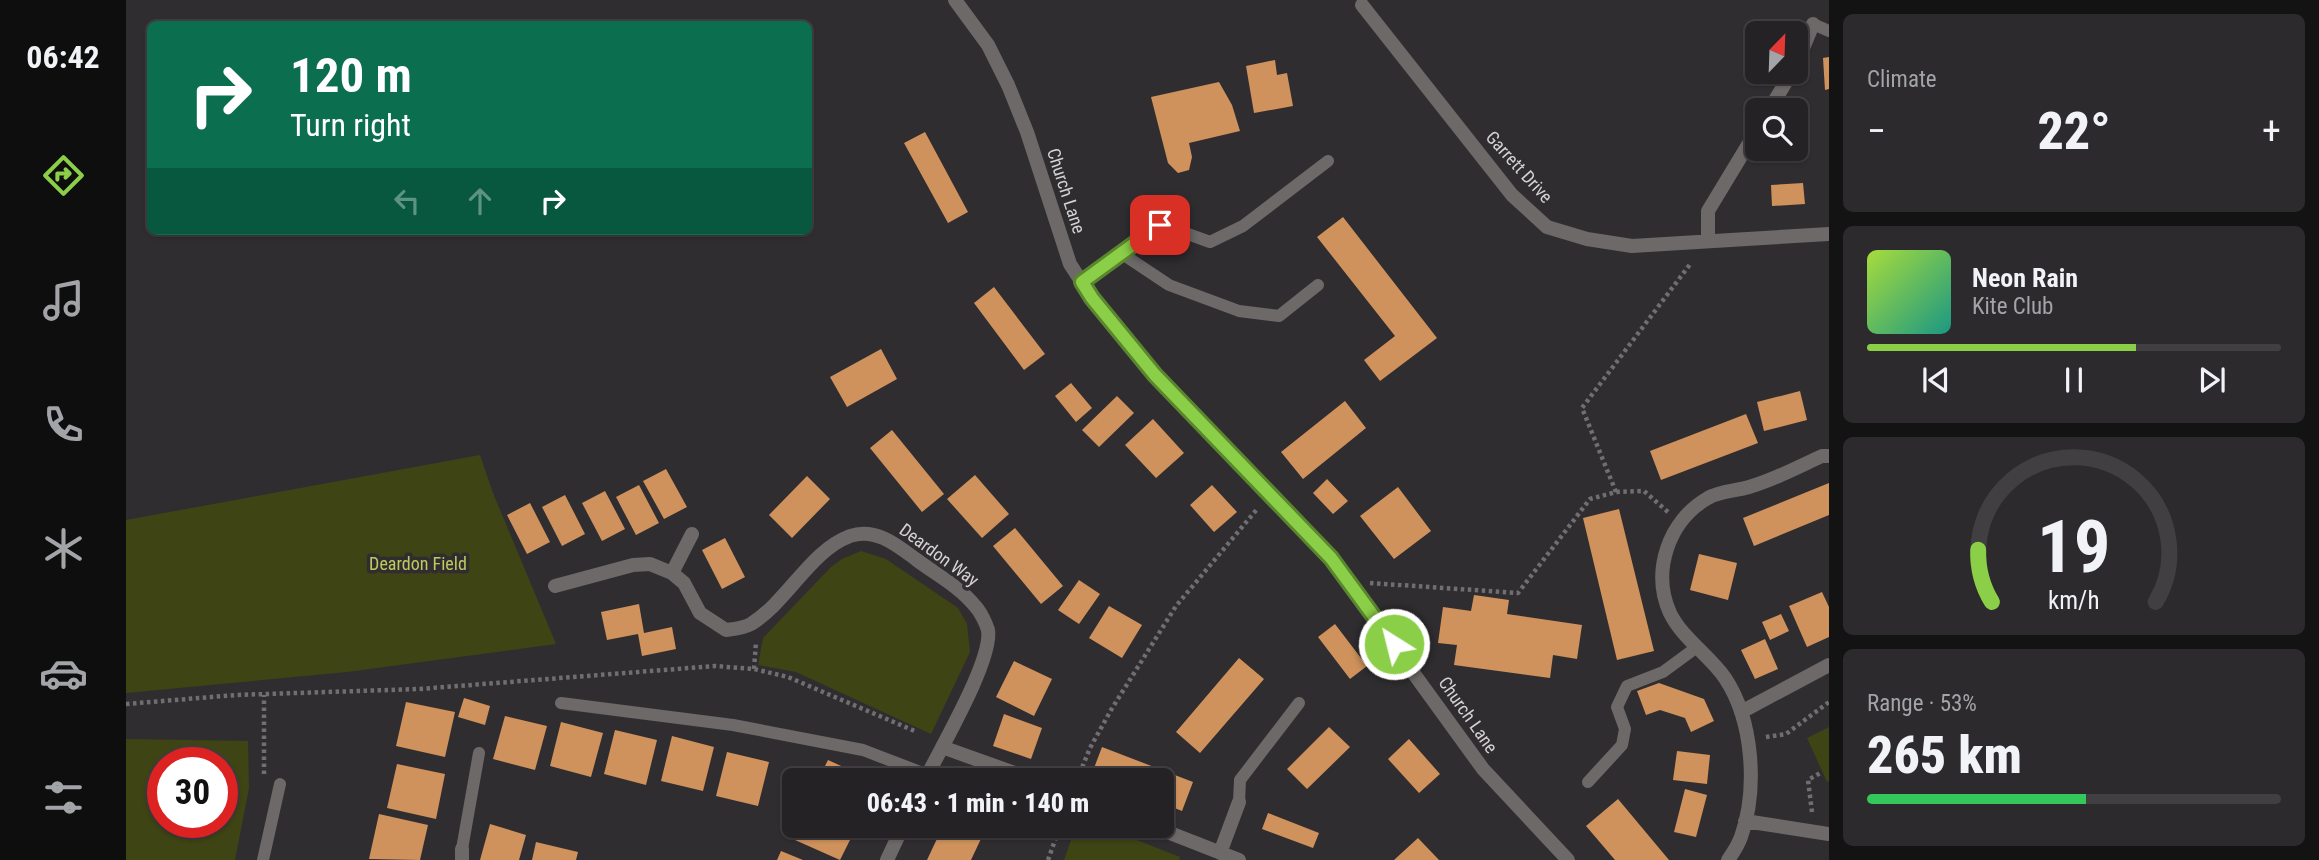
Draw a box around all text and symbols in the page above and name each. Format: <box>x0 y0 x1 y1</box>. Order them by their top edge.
north arrow <box>1745 21 1808 84</box>
map controls <box>1745 21 1808 161</box>
text: 06:42 <box>26 38 100 76</box>
text: 120 m <box>290 47 412 104</box>
icon: right <box>175 49 266 140</box>
text: Climate <box>1867 66 1937 93</box>
button: search <box>1745 98 1808 161</box>
text: 22° <box>2037 101 2111 162</box>
text: Turn right <box>290 106 411 144</box>
text: − <box>1867 109 1886 153</box>
text: + <box>2262 109 2281 153</box>
street label: Garrett Drive <box>1482 126 1557 207</box>
street label: Church Lane <box>1043 146 1090 236</box>
icon: directions <box>39 151 88 200</box>
icon: left <box>388 182 426 220</box>
icon: ahead <box>461 182 499 220</box>
icon: right <box>534 182 572 220</box>
pin <box>1130 195 1190 255</box>
icon: arrive <box>1141 206 1179 244</box>
text: Neon Rain <box>1972 263 2078 293</box>
icon: music <box>39 276 88 325</box>
text: Kite Club <box>1972 293 2053 320</box>
icon: previous <box>1917 361 1955 399</box>
icon: pause <box>2055 361 2093 399</box>
icon: next <box>2193 361 2231 399</box>
icon: phone <box>39 400 88 449</box>
text: 19 <box>2037 504 2111 590</box>
street label: Deardon Way <box>896 519 983 591</box>
icon: climate <box>39 524 88 573</box>
park label: Deardon Field <box>369 553 467 574</box>
text: km/h <box>2048 586 2100 615</box>
position arrow <box>1357 607 1431 681</box>
icon: car <box>39 649 88 698</box>
street label: Church Lane <box>1434 672 1502 757</box>
text: Range · 53% <box>1867 690 1977 717</box>
text: 265 km <box>1867 725 2022 786</box>
speed limit sign: 30 <box>147 747 238 838</box>
icon: filters <box>39 773 88 822</box>
text: 06:43 · 1 min · 140 m <box>867 788 1089 818</box>

